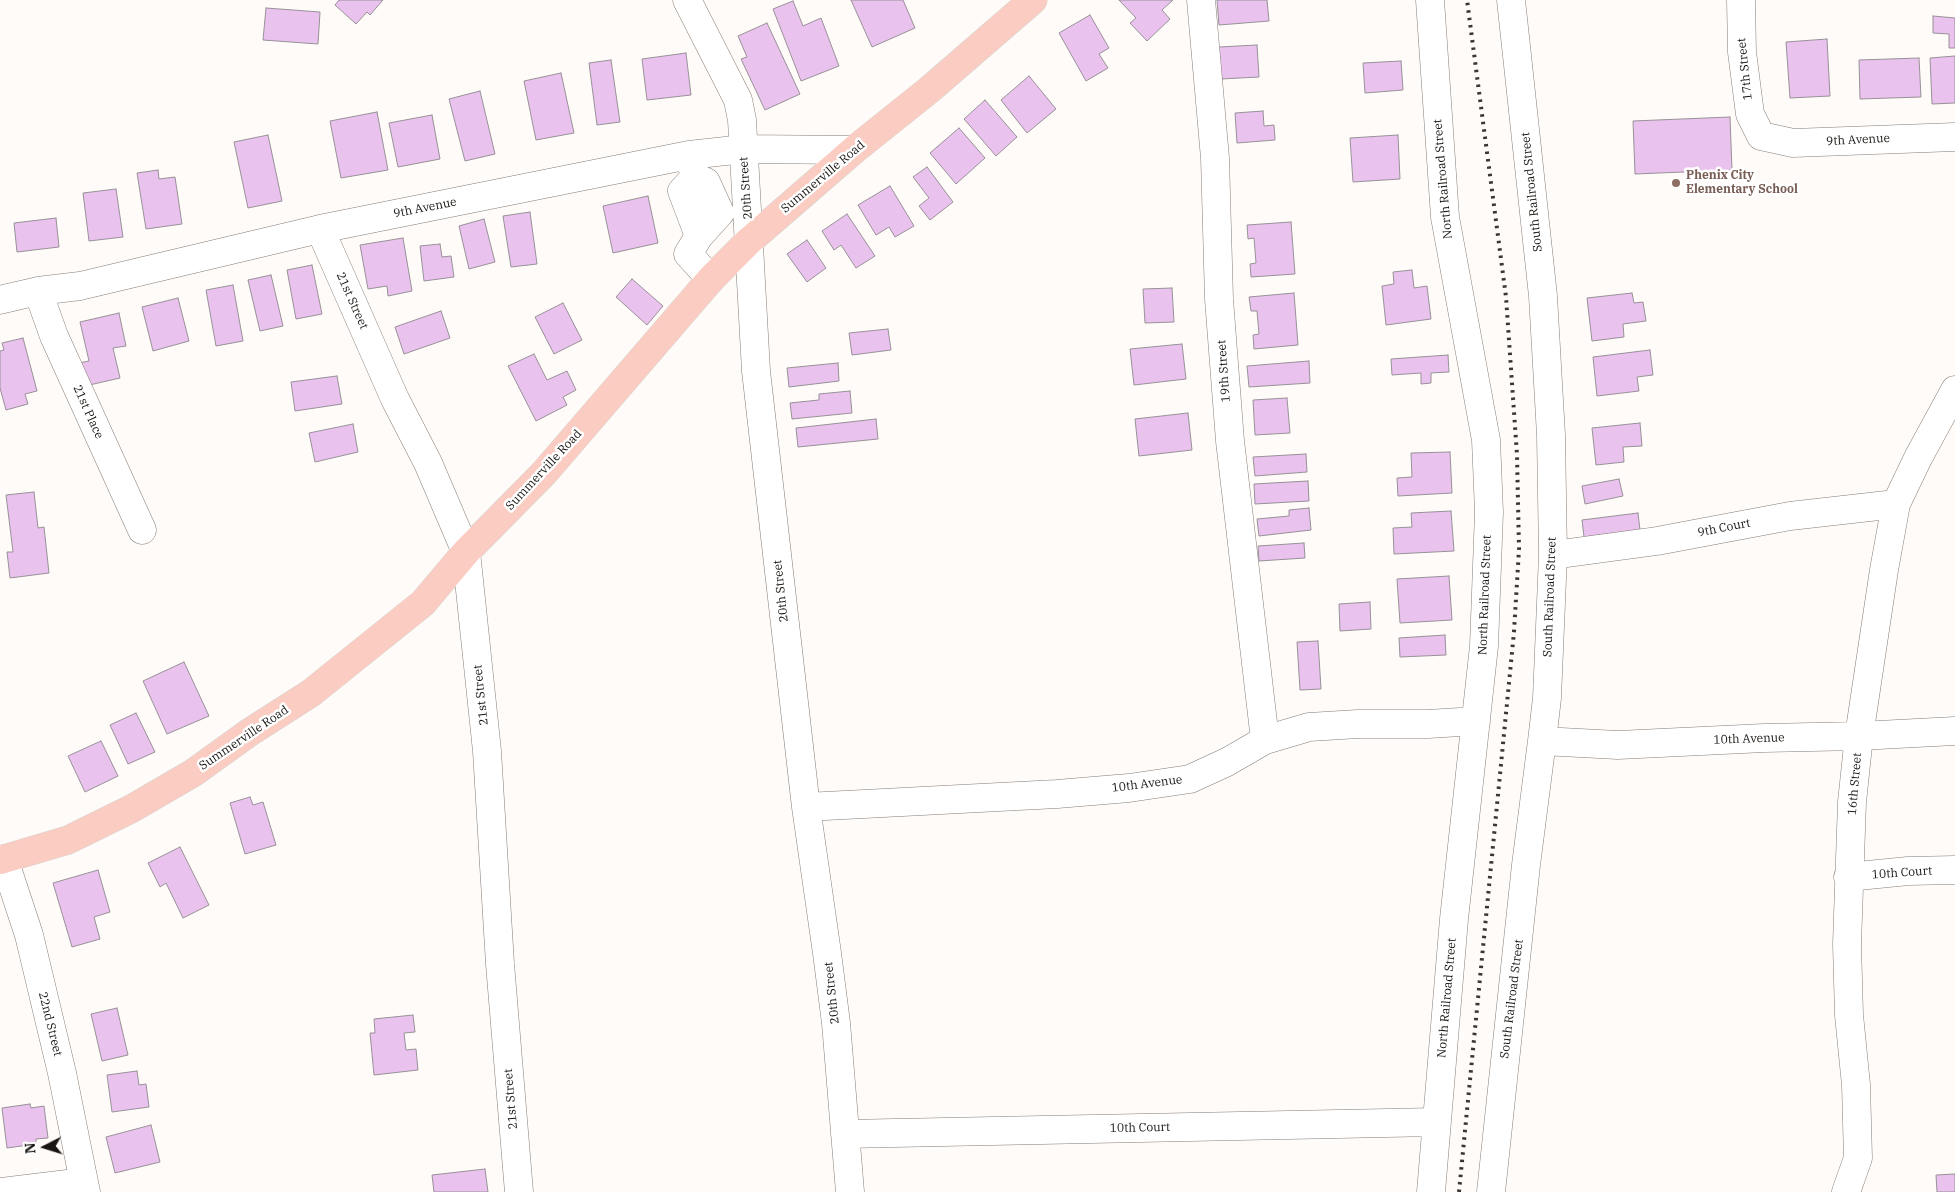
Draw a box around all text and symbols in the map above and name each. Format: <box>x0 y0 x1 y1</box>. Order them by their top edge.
street label: 17th Street <box>1735 37 1755 101</box>
street label: North Railroad Street <box>1431 118 1455 240</box>
street label: South Railroad Street <box>1519 131 1545 253</box>
street label: 9th Avenue <box>1826 131 1890 149</box>
street label: Summerville Road <box>778 138 868 216</box>
street label: 20th Street <box>737 156 755 220</box>
place label: Phenix City Elementary School <box>1686 169 1798 197</box>
marker: Phenix City Elementary School <box>1670 177 1682 189</box>
street label: 9th Avenue <box>392 195 458 221</box>
street label: 21st Street <box>333 270 371 332</box>
street label: 19th Street <box>1215 339 1233 403</box>
street label: 21st Place <box>70 383 106 441</box>
street label: Summerville Road <box>503 427 585 513</box>
street label: 9th Court <box>1696 516 1752 540</box>
street label: North Railroad Street <box>1476 535 1494 655</box>
street label: South Railroad Street <box>1541 537 1559 657</box>
street label: 20th Street <box>771 559 791 623</box>
street label: 21st Street <box>471 664 491 726</box>
street label: Summerville Road <box>197 703 291 773</box>
street label: 10th Avenue <box>1713 731 1785 747</box>
street label: 16th Street <box>1845 752 1865 816</box>
street label: 10th Avenue <box>1111 773 1183 795</box>
street label: 10th Court <box>1871 864 1933 882</box>
street label: North Railroad Street <box>1435 937 1459 1059</box>
street label: South Railroad Street <box>1498 938 1526 1060</box>
street label: 20th Street <box>822 961 842 1025</box>
street label: 22nd Street <box>35 990 65 1058</box>
street label: 21st Street <box>501 1068 521 1130</box>
street label: 10th Court <box>1110 1120 1170 1136</box>
north arrow <box>20 1122 70 1172</box>
text: N <box>21 1142 40 1155</box>

